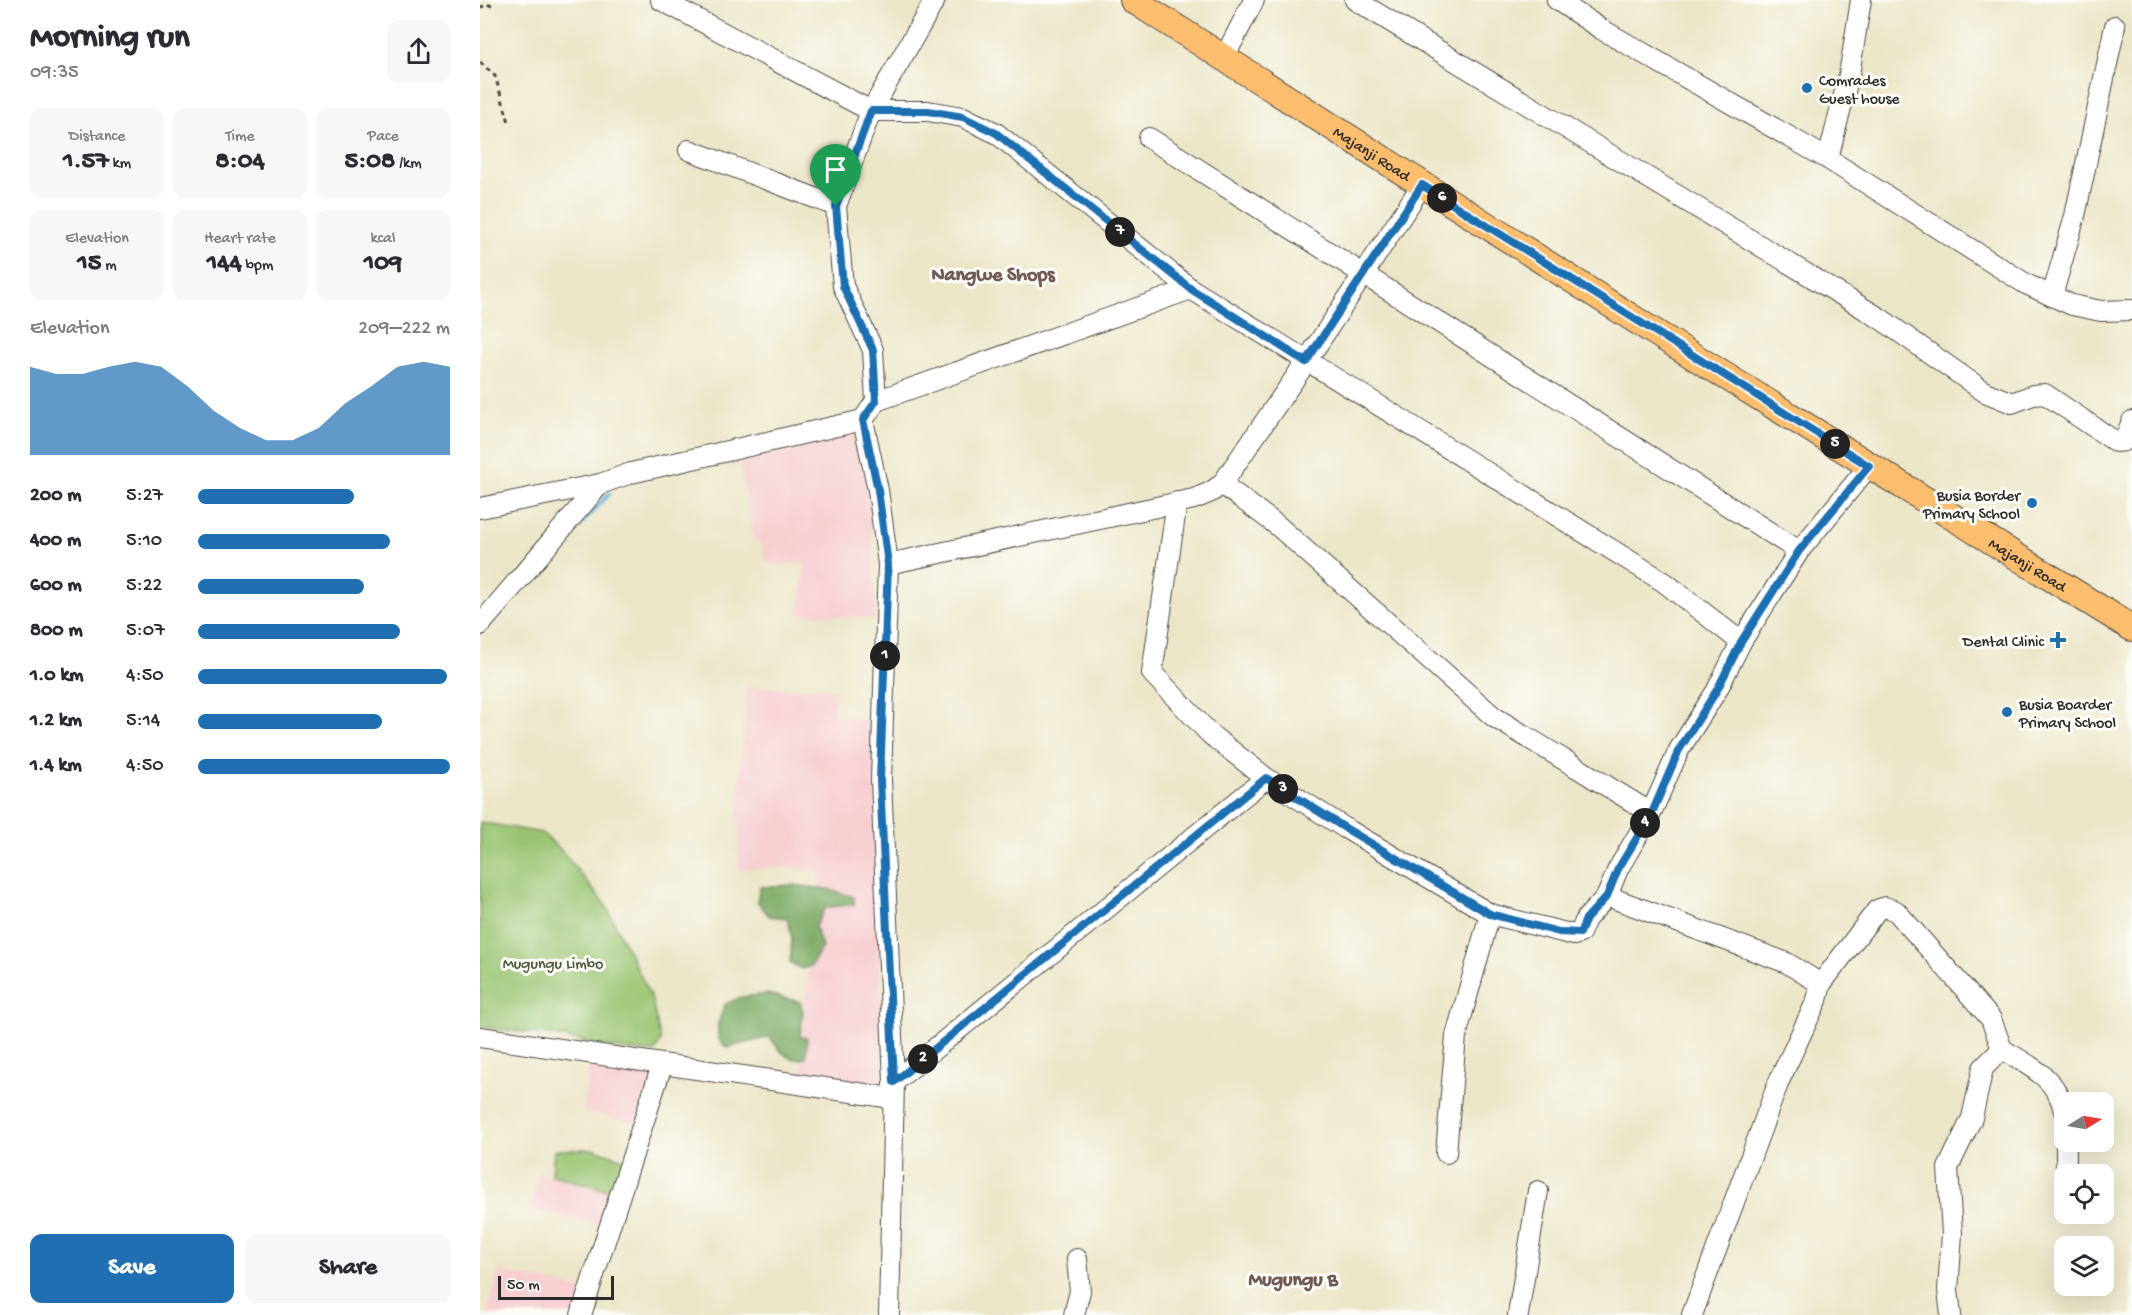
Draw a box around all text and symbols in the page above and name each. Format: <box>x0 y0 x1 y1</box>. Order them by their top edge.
text: Morning run <box>30 20 190 58</box>
button: share <box>387 20 450 83</box>
text: 09:35 <box>30 62 79 85</box>
place label: Comrades Guest house <box>1819 73 1900 110</box>
marker: Comrades Guest house <box>1800 81 1814 95</box>
street label: Majanji Road <box>1328 124 1414 188</box>
text: Distance <box>69 128 125 147</box>
text: Time <box>225 128 255 147</box>
text: Pace <box>367 128 399 147</box>
pin <box>810 144 861 206</box>
text: 1.57 <box>63 147 109 178</box>
text: 8:04 <box>215 147 265 178</box>
text: 5:08 <box>345 147 395 178</box>
icon: arrive <box>819 153 852 186</box>
text: km <box>109 155 131 174</box>
text: /km <box>395 155 421 174</box>
pin: 6 <box>1427 183 1457 213</box>
text: 6 <box>1438 188 1446 207</box>
pin: 7 <box>1105 217 1135 247</box>
text: 7 <box>1116 222 1124 241</box>
text: Elevation <box>65 230 129 249</box>
text: Heart rate <box>204 230 276 249</box>
text: kcal <box>371 230 395 249</box>
text: 15 <box>77 249 102 280</box>
text: 144 <box>207 249 242 280</box>
text: 109 <box>364 249 402 280</box>
text: m <box>102 257 117 276</box>
text: bpm <box>242 257 273 276</box>
district label: Nangwe Shops <box>931 265 1056 288</box>
text: Elevation <box>30 318 110 341</box>
text: 209–222 m <box>358 318 450 341</box>
pin: 5 <box>1820 429 1850 459</box>
text: 5 <box>1831 434 1839 453</box>
text: 200 m <box>30 485 81 508</box>
text: 5:27 <box>126 485 163 508</box>
place label: Busia Border Primary School <box>1922 488 2021 525</box>
marker: Busia Border Primary School <box>2025 496 2039 510</box>
text: 400 m <box>30 530 81 553</box>
text: 5:10 <box>126 530 162 553</box>
street label: Majanji Road <box>1984 535 2070 599</box>
text: 600 m <box>30 575 82 598</box>
text: 5:22 <box>126 575 162 598</box>
text: 800 m <box>30 620 83 643</box>
text: 5:07 <box>126 620 165 643</box>
marker: Dental Clinic <box>2049 631 2067 649</box>
place label: Dental Clinic <box>1962 634 2045 653</box>
pin: 1 <box>870 641 900 671</box>
text: 1 <box>882 646 888 665</box>
text: 1.0 km <box>30 665 84 688</box>
text: 4:50 <box>126 665 164 688</box>
place label: Busia Boarder Primary School <box>2018 697 2116 734</box>
marker: Busia Boarder Primary School <box>2000 705 2014 719</box>
text: 1.2 km <box>30 710 82 733</box>
text: 5:14 <box>126 710 160 733</box>
text: 1.4 km <box>30 755 82 778</box>
text: 4:50 <box>126 755 164 778</box>
pin: 3 <box>1268 774 1298 804</box>
text: 3 <box>1279 779 1287 798</box>
pin: 4 <box>1630 808 1660 838</box>
text: 4 <box>1641 813 1649 832</box>
park label: Mugungu Limbo <box>503 956 603 975</box>
pin: 2 <box>908 1044 938 1074</box>
text: 2 <box>919 1049 927 1068</box>
north arrow <box>2054 1092 2114 1152</box>
map controls <box>2054 1092 2114 1296</box>
button: locate <box>2054 1164 2114 1224</box>
button: Save <box>30 1234 234 1303</box>
button: Share <box>246 1234 450 1303</box>
button: layers <box>2054 1236 2114 1296</box>
district label: Mugungu B <box>1248 1270 1338 1293</box>
scale bar <box>498 1273 614 1300</box>
text: 50 m <box>507 1277 540 1296</box>

